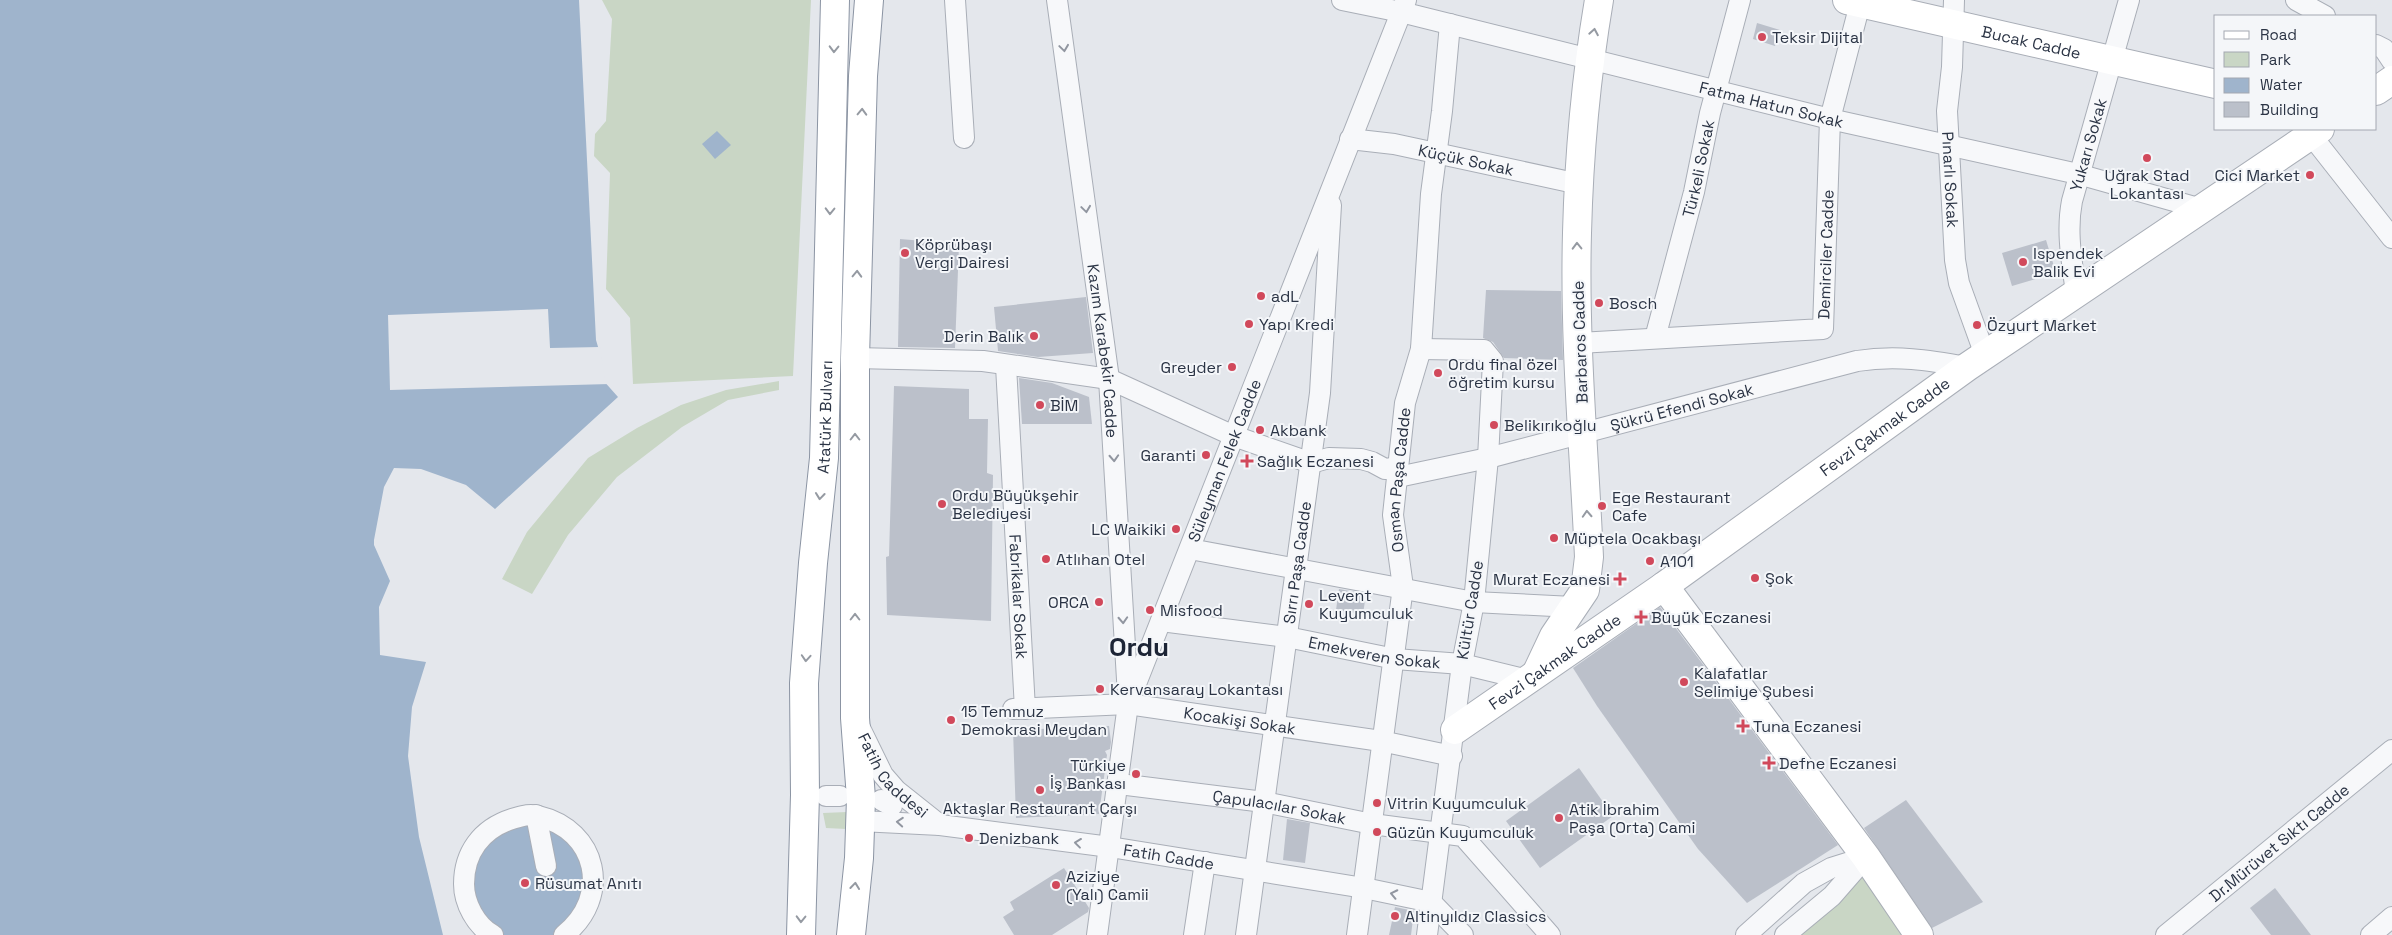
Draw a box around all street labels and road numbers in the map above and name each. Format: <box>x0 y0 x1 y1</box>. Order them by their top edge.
street label: Bucak Cadde <box>1980 20 2083 63</box>
street label: Fatma Hatun Sokak <box>1697 76 1846 132</box>
street label: Yukarı Sokak <box>2065 95 2111 194</box>
street label: Türkeli Sokak <box>1677 117 1719 220</box>
street label: Pınarlı Sokak <box>1938 131 1964 229</box>
street label: Küçük Sokak <box>1416 139 1516 180</box>
street label: Demirciler Cadde <box>1813 189 1838 320</box>
street label: Kazım Karabekir Cadde <box>1083 263 1123 438</box>
street label: Barbaros Cadde <box>1567 280 1593 404</box>
street label: Atatürk Bulvarı <box>812 360 837 475</box>
street label: Fevzi Çakmak Cadde <box>1815 372 1954 481</box>
street label: Süleyman Felek Cadde <box>1183 376 1266 545</box>
street label: Şükrü Efendi Sokak <box>1608 378 1756 436</box>
street label: Osman Paşa Cadde <box>1382 406 1415 554</box>
street label: Sırrı Paşa Cadde <box>1278 500 1316 625</box>
street label: Fabrikalar Sokak <box>1005 534 1033 660</box>
street label: Kültür Cadde <box>1452 559 1488 661</box>
street label: Fevzi Çakmak Cadde <box>1484 608 1625 714</box>
street label: Emekveren Sokak <box>1307 631 1442 673</box>
street label: Kocakişi Sokak <box>1182 702 1298 739</box>
street label: Fatih Caddesi <box>853 729 933 822</box>
street label: Dr.Mürüvet Sıktı Cadde <box>2205 779 2353 906</box>
street label: Çapulacılar Sokak <box>1211 785 1348 829</box>
street label: Fatih Cadde <box>1122 839 1216 874</box>

